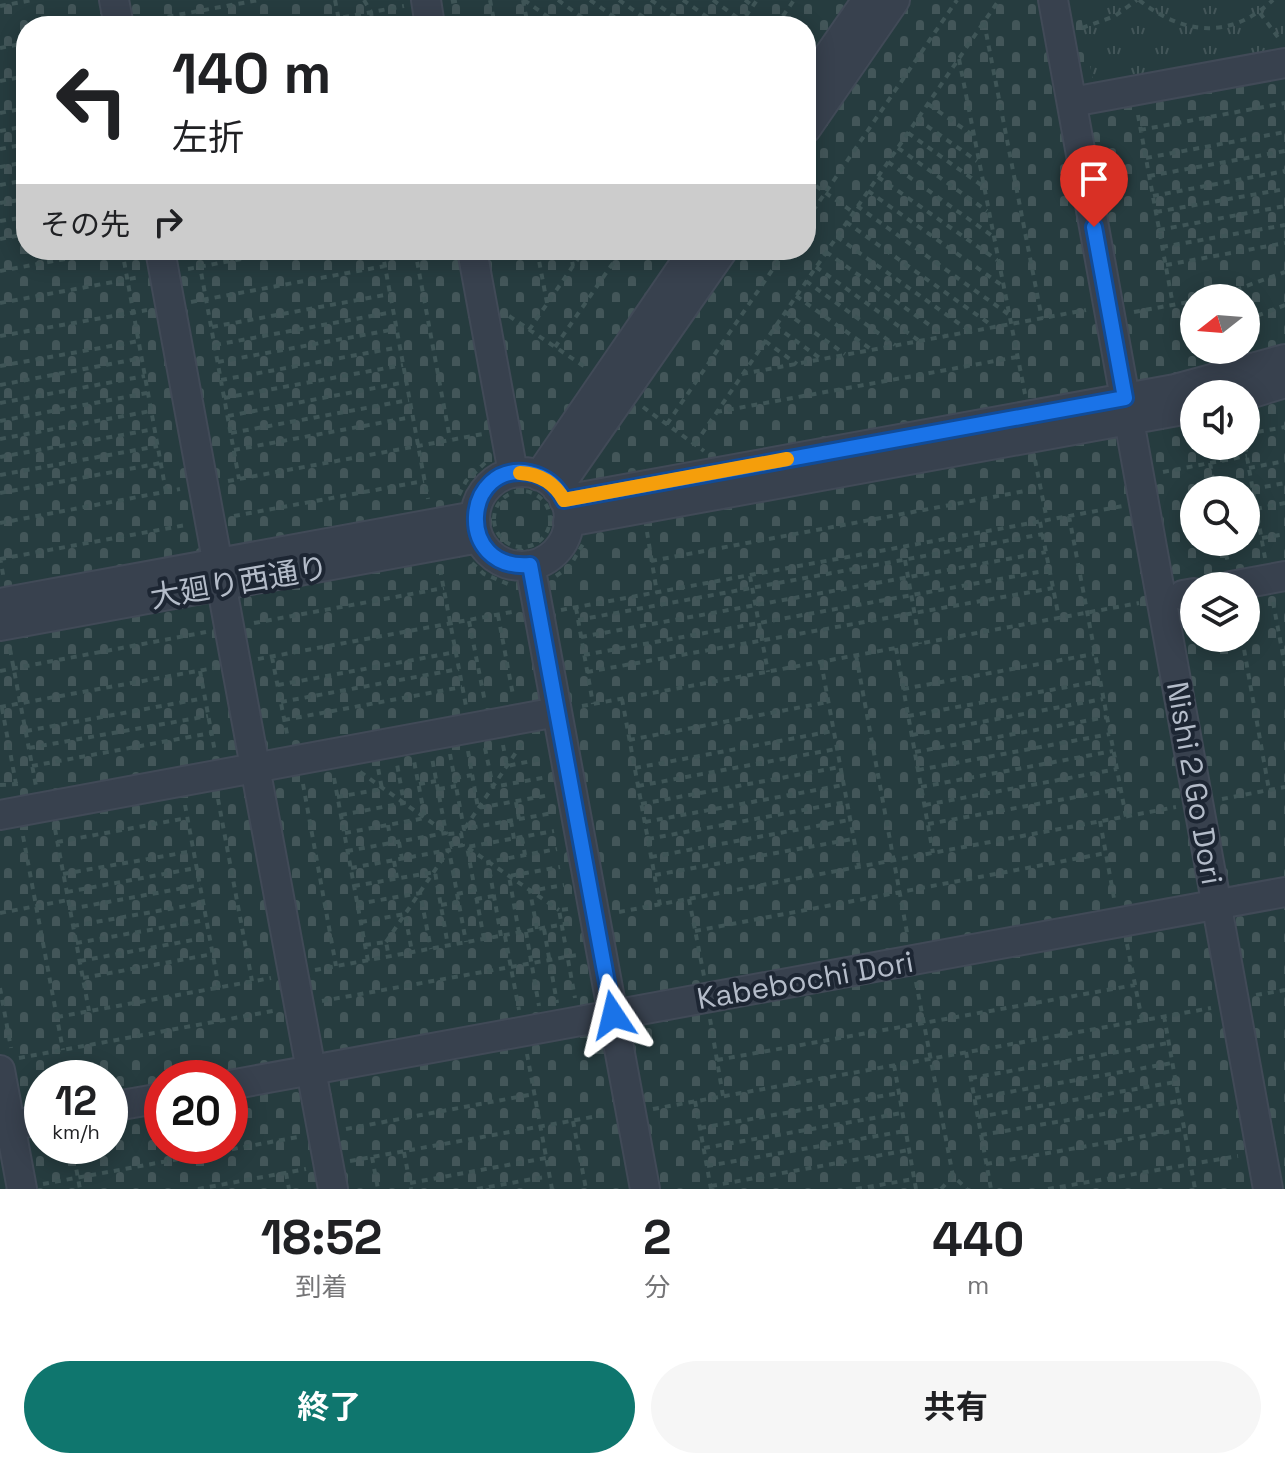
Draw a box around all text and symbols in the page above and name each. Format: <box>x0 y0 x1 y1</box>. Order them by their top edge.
text: 140 m <box>172 38 331 109</box>
icon: left <box>40 48 144 152</box>
text: 左折 <box>172 115 244 161</box>
pin <box>1060 145 1128 227</box>
icon: arrive <box>1072 157 1116 201</box>
icon: right <box>146 200 190 244</box>
text: その先 <box>40 205 130 244</box>
north arrow <box>1180 284 1260 364</box>
map controls <box>1180 284 1260 652</box>
button: sound <box>1180 380 1260 460</box>
button: search <box>1180 476 1260 556</box>
street label: 大廻り西通り <box>147 547 331 617</box>
button: layers <box>1180 572 1260 652</box>
street label: Nishi 2 Go Dori <box>1158 678 1232 888</box>
street label: Kabebochi Dori <box>694 942 916 1018</box>
position arrow <box>571 973 655 1057</box>
speed limit sign: 20 <box>144 1060 248 1164</box>
text: 12 <box>55 1076 97 1127</box>
text: km/h <box>52 1119 100 1145</box>
text: 18:52 <box>261 1207 382 1268</box>
text: 2 <box>643 1207 672 1268</box>
text: 440 <box>932 1209 1024 1270</box>
text: m <box>967 1268 989 1302</box>
text: 到着 <box>296 1270 348 1304</box>
text: 分 <box>644 1270 670 1304</box>
button: 終了 <box>24 1361 635 1453</box>
button: 共有 <box>651 1361 1261 1453</box>

